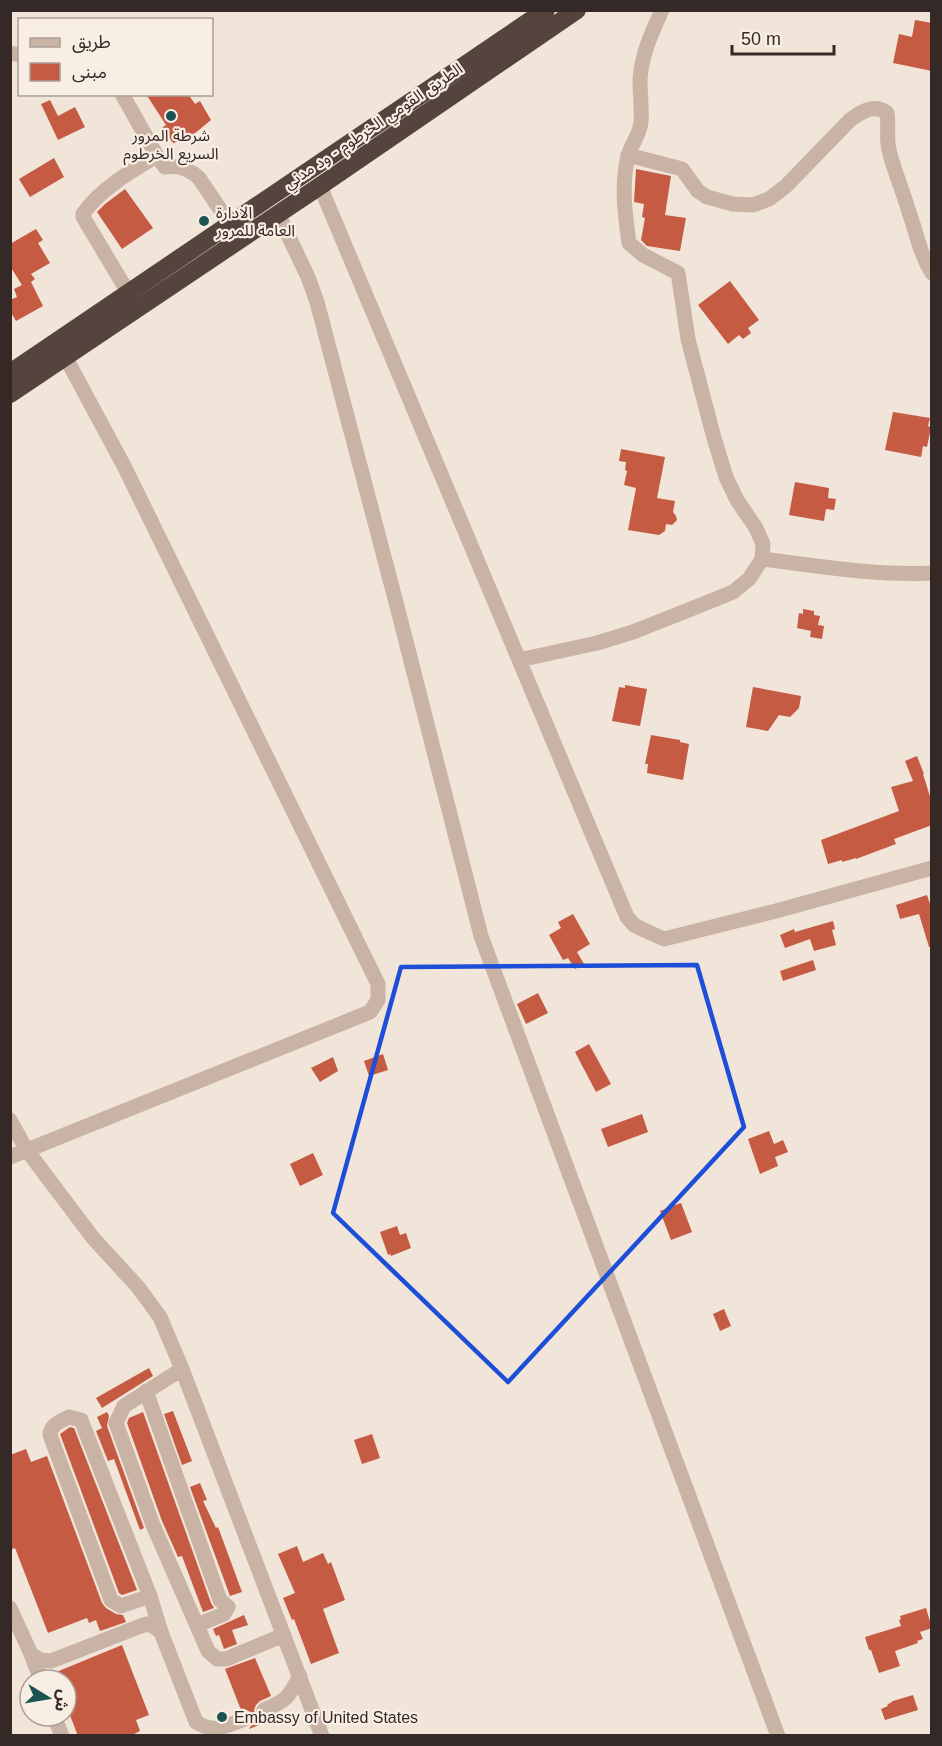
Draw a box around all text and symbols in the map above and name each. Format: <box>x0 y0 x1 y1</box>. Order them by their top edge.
legend <box>18 18 213 96</box>
scale bar <box>732 18 834 56</box>
text: 50 m <box>741 29 781 49</box>
text: طريق <box>72 32 111 53</box>
street label: الطريق القومي الخرطوم - ود مدني <box>280 60 468 196</box>
text: مبنى <box>72 62 107 83</box>
marker: شرطة المرور السريع الخرطوم <box>164 109 178 123</box>
place label: شرطة المرور السريع الخرطوم <box>123 127 219 166</box>
place label: الادارة العامة للمرور <box>215 204 295 240</box>
marker: الادارة العامة للمرور <box>197 214 211 228</box>
north arrow <box>18 1668 78 1728</box>
text: ش <box>51 1688 73 1713</box>
place label: Embassy of United States <box>234 1709 418 1726</box>
marker: Embassy of United States <box>215 1710 229 1724</box>

